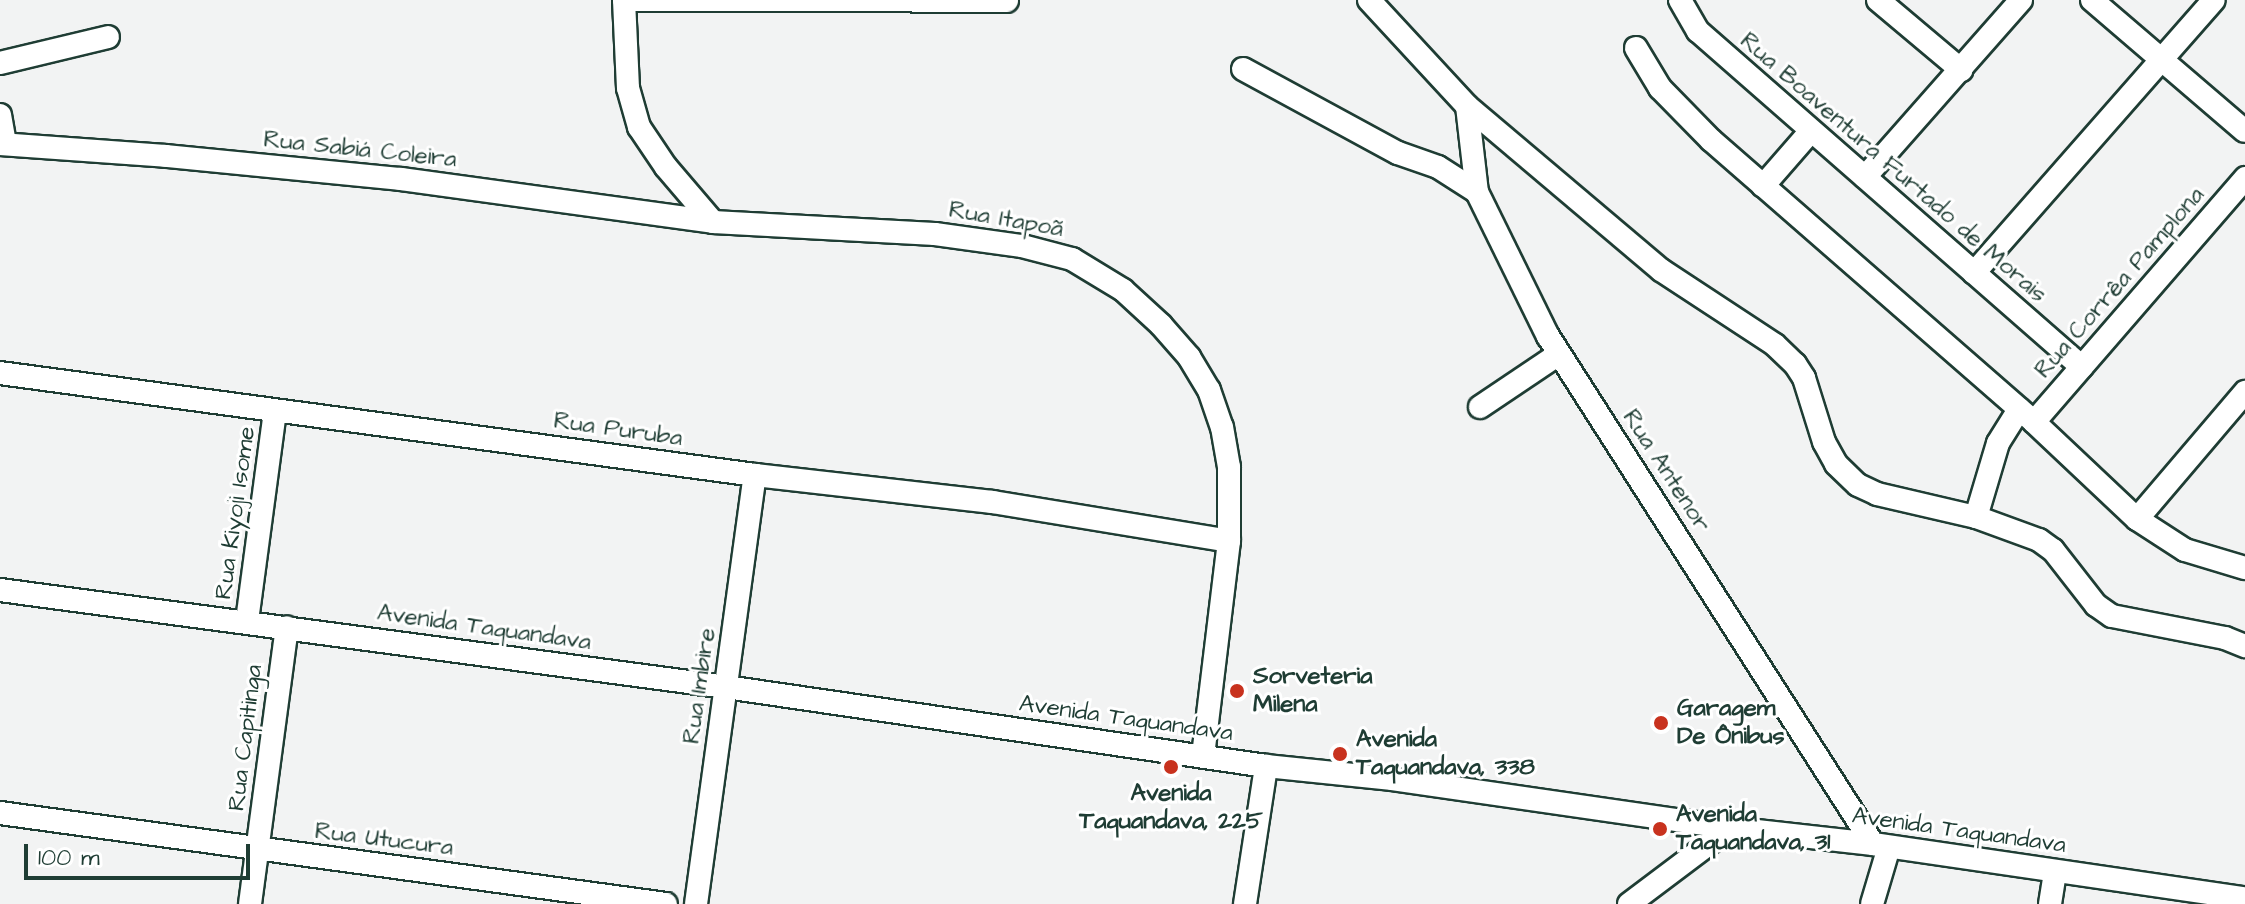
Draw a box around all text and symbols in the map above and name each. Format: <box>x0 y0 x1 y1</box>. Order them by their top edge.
street label: Rua Boaventura Furtado de Morais <box>1734 27 2052 309</box>
street label: Rua Sabiá Coleira <box>262 126 458 174</box>
street label: Rua Corrêa Pamplona <box>2029 182 2211 384</box>
street label: Rua Itapoã <box>947 196 1065 244</box>
street label: Rua Antenor <box>1616 404 1716 538</box>
street label: Rua Puruba <box>552 407 684 453</box>
street label: Rua Kiyoji Isome <box>210 425 262 601</box>
street label: Avenida Taquandava <box>375 599 593 657</box>
street label: Rua Imbire <box>678 626 722 746</box>
street label: Rua Capitinga <box>223 663 269 813</box>
place label: Sorveteria Milena <box>1253 663 1372 719</box>
marker: Sorveteria Milena <box>1228 682 1246 700</box>
street label: Avenida Taquandava <box>1017 690 1235 748</box>
place label: Garagem De Ônibus <box>1677 695 1785 751</box>
marker: Garagem De Ônibus <box>1652 714 1670 732</box>
place label: Avenida Taquandava, 338 <box>1356 726 1535 782</box>
marker: Avenida Taquandava, 338 <box>1331 745 1349 763</box>
marker: Avenida Taquandava, 225 <box>1162 758 1180 776</box>
place label: Avenida Taquandava, 225 <box>1079 780 1263 836</box>
place label: Avenida Taquandava, 31 <box>1676 801 1830 857</box>
street label: Avenida Taquandava <box>1850 802 2068 860</box>
street label: Rua Utucura <box>313 817 455 863</box>
marker: Avenida Taquandava, 31 <box>1651 820 1669 838</box>
scale bar <box>28 828 254 878</box>
text: 100 m <box>38 841 100 875</box>

